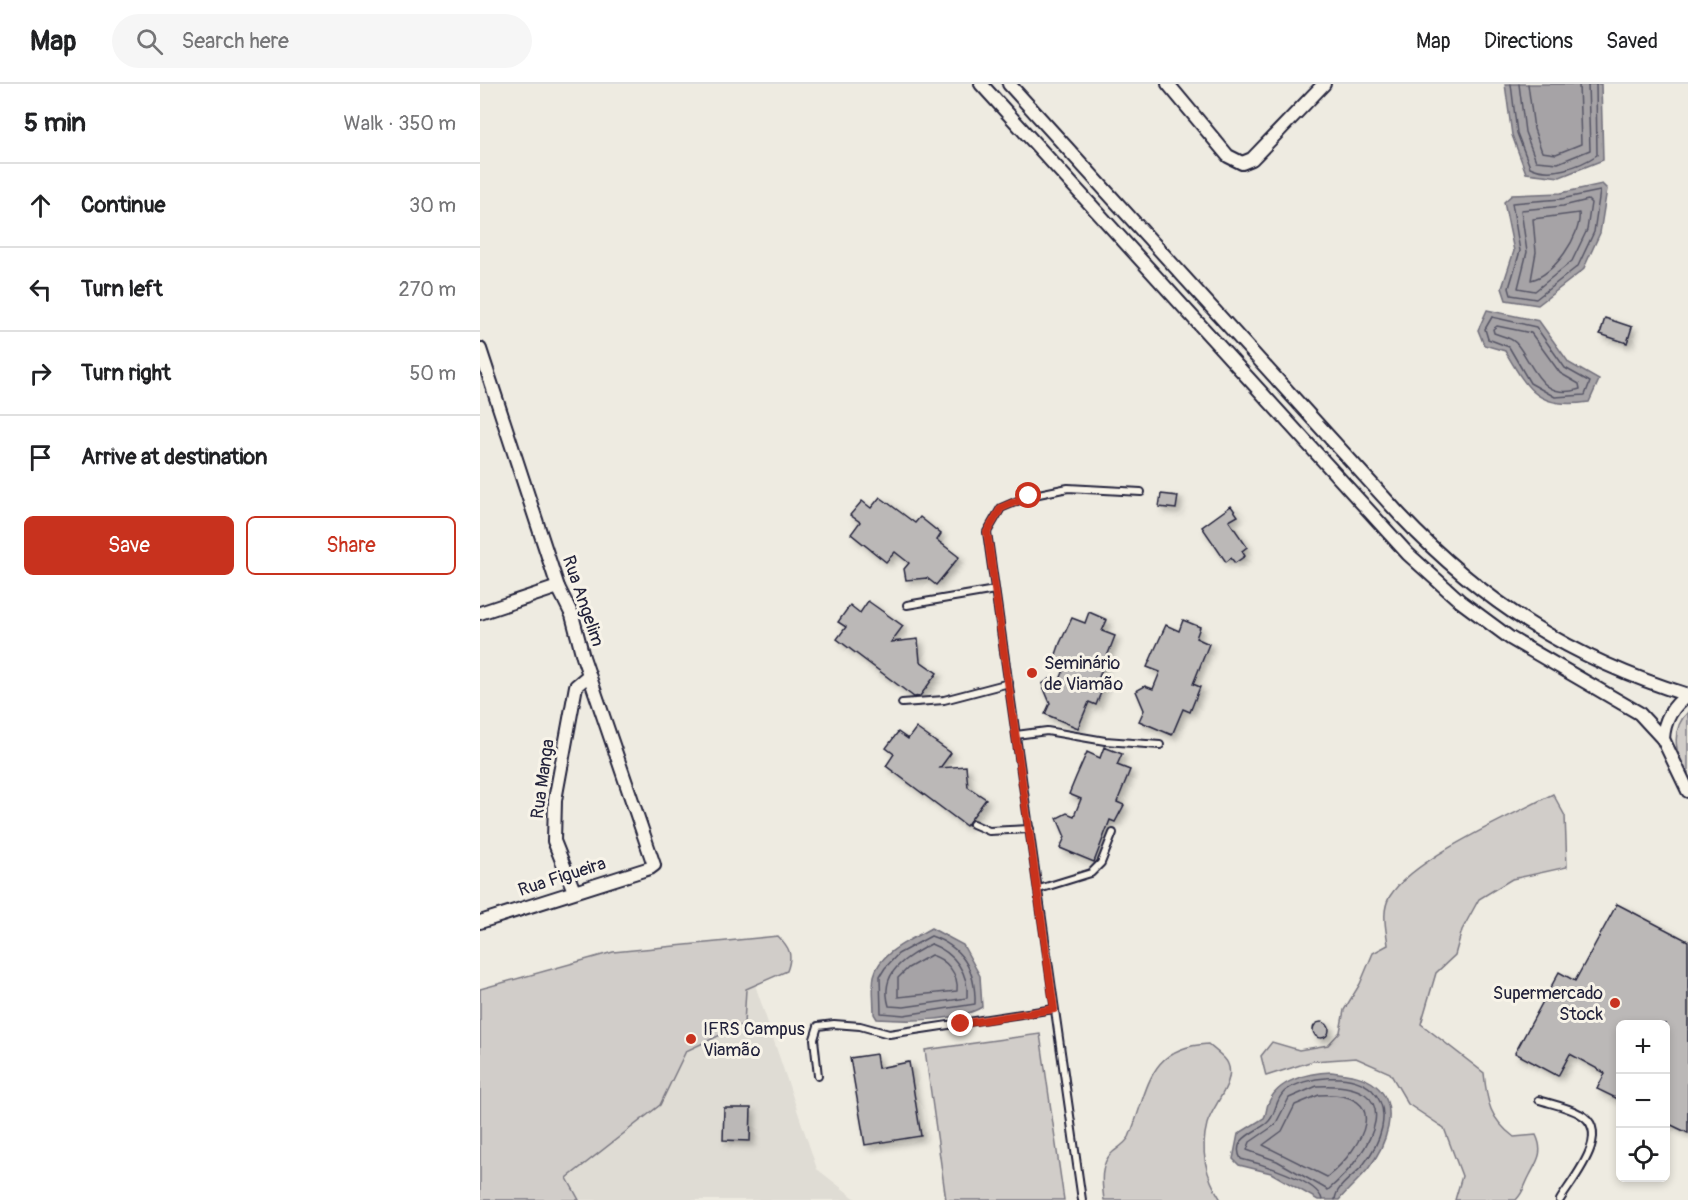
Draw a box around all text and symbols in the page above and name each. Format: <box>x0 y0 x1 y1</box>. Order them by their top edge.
search box <box>112 14 532 68</box>
text: Map <box>30 24 76 59</box>
icon: search <box>133 25 166 58</box>
text: Search here <box>181 27 289 55</box>
text: Map <box>1416 28 1451 55</box>
text: Directions <box>1484 28 1573 55</box>
text: Saved <box>1606 28 1658 55</box>
text: 5 min <box>24 107 86 139</box>
text: Walk · 350 m <box>344 111 456 136</box>
icon: ahead <box>24 189 57 222</box>
text: Continue <box>81 191 165 219</box>
text: 30 m <box>409 193 456 218</box>
icon: left <box>24 273 57 306</box>
text: Turn left <box>81 275 163 303</box>
text: 270 m <box>398 277 456 302</box>
icon: right <box>24 357 57 390</box>
text: Turn right <box>81 359 171 387</box>
text: 50 m <box>409 361 456 386</box>
icon: arrive <box>24 441 57 474</box>
text: Arrive at destination <box>81 443 267 471</box>
route start <box>1015 482 1041 508</box>
button: Save <box>24 516 234 575</box>
button: Share <box>246 516 456 575</box>
street label: Rua Angelim <box>557 553 609 649</box>
place label: Seminário de Viamão <box>1044 652 1123 696</box>
marker: Seminário de Viamão <box>1025 666 1039 680</box>
street label: Rua Manga <box>526 738 560 820</box>
street label: Rua Figueira <box>515 852 609 902</box>
place label: Supermercado Stock <box>1493 982 1603 1026</box>
marker: Supermercado Stock <box>1608 996 1622 1010</box>
route end <box>947 1010 973 1036</box>
place label: IFRS Campus Viamão <box>703 1018 805 1062</box>
map controls <box>1616 1020 1670 1182</box>
button: + <box>1616 1020 1670 1074</box>
marker: IFRS Campus Viamão <box>684 1032 698 1046</box>
button: − <box>1616 1074 1670 1128</box>
button: locate <box>1616 1128 1670 1182</box>

